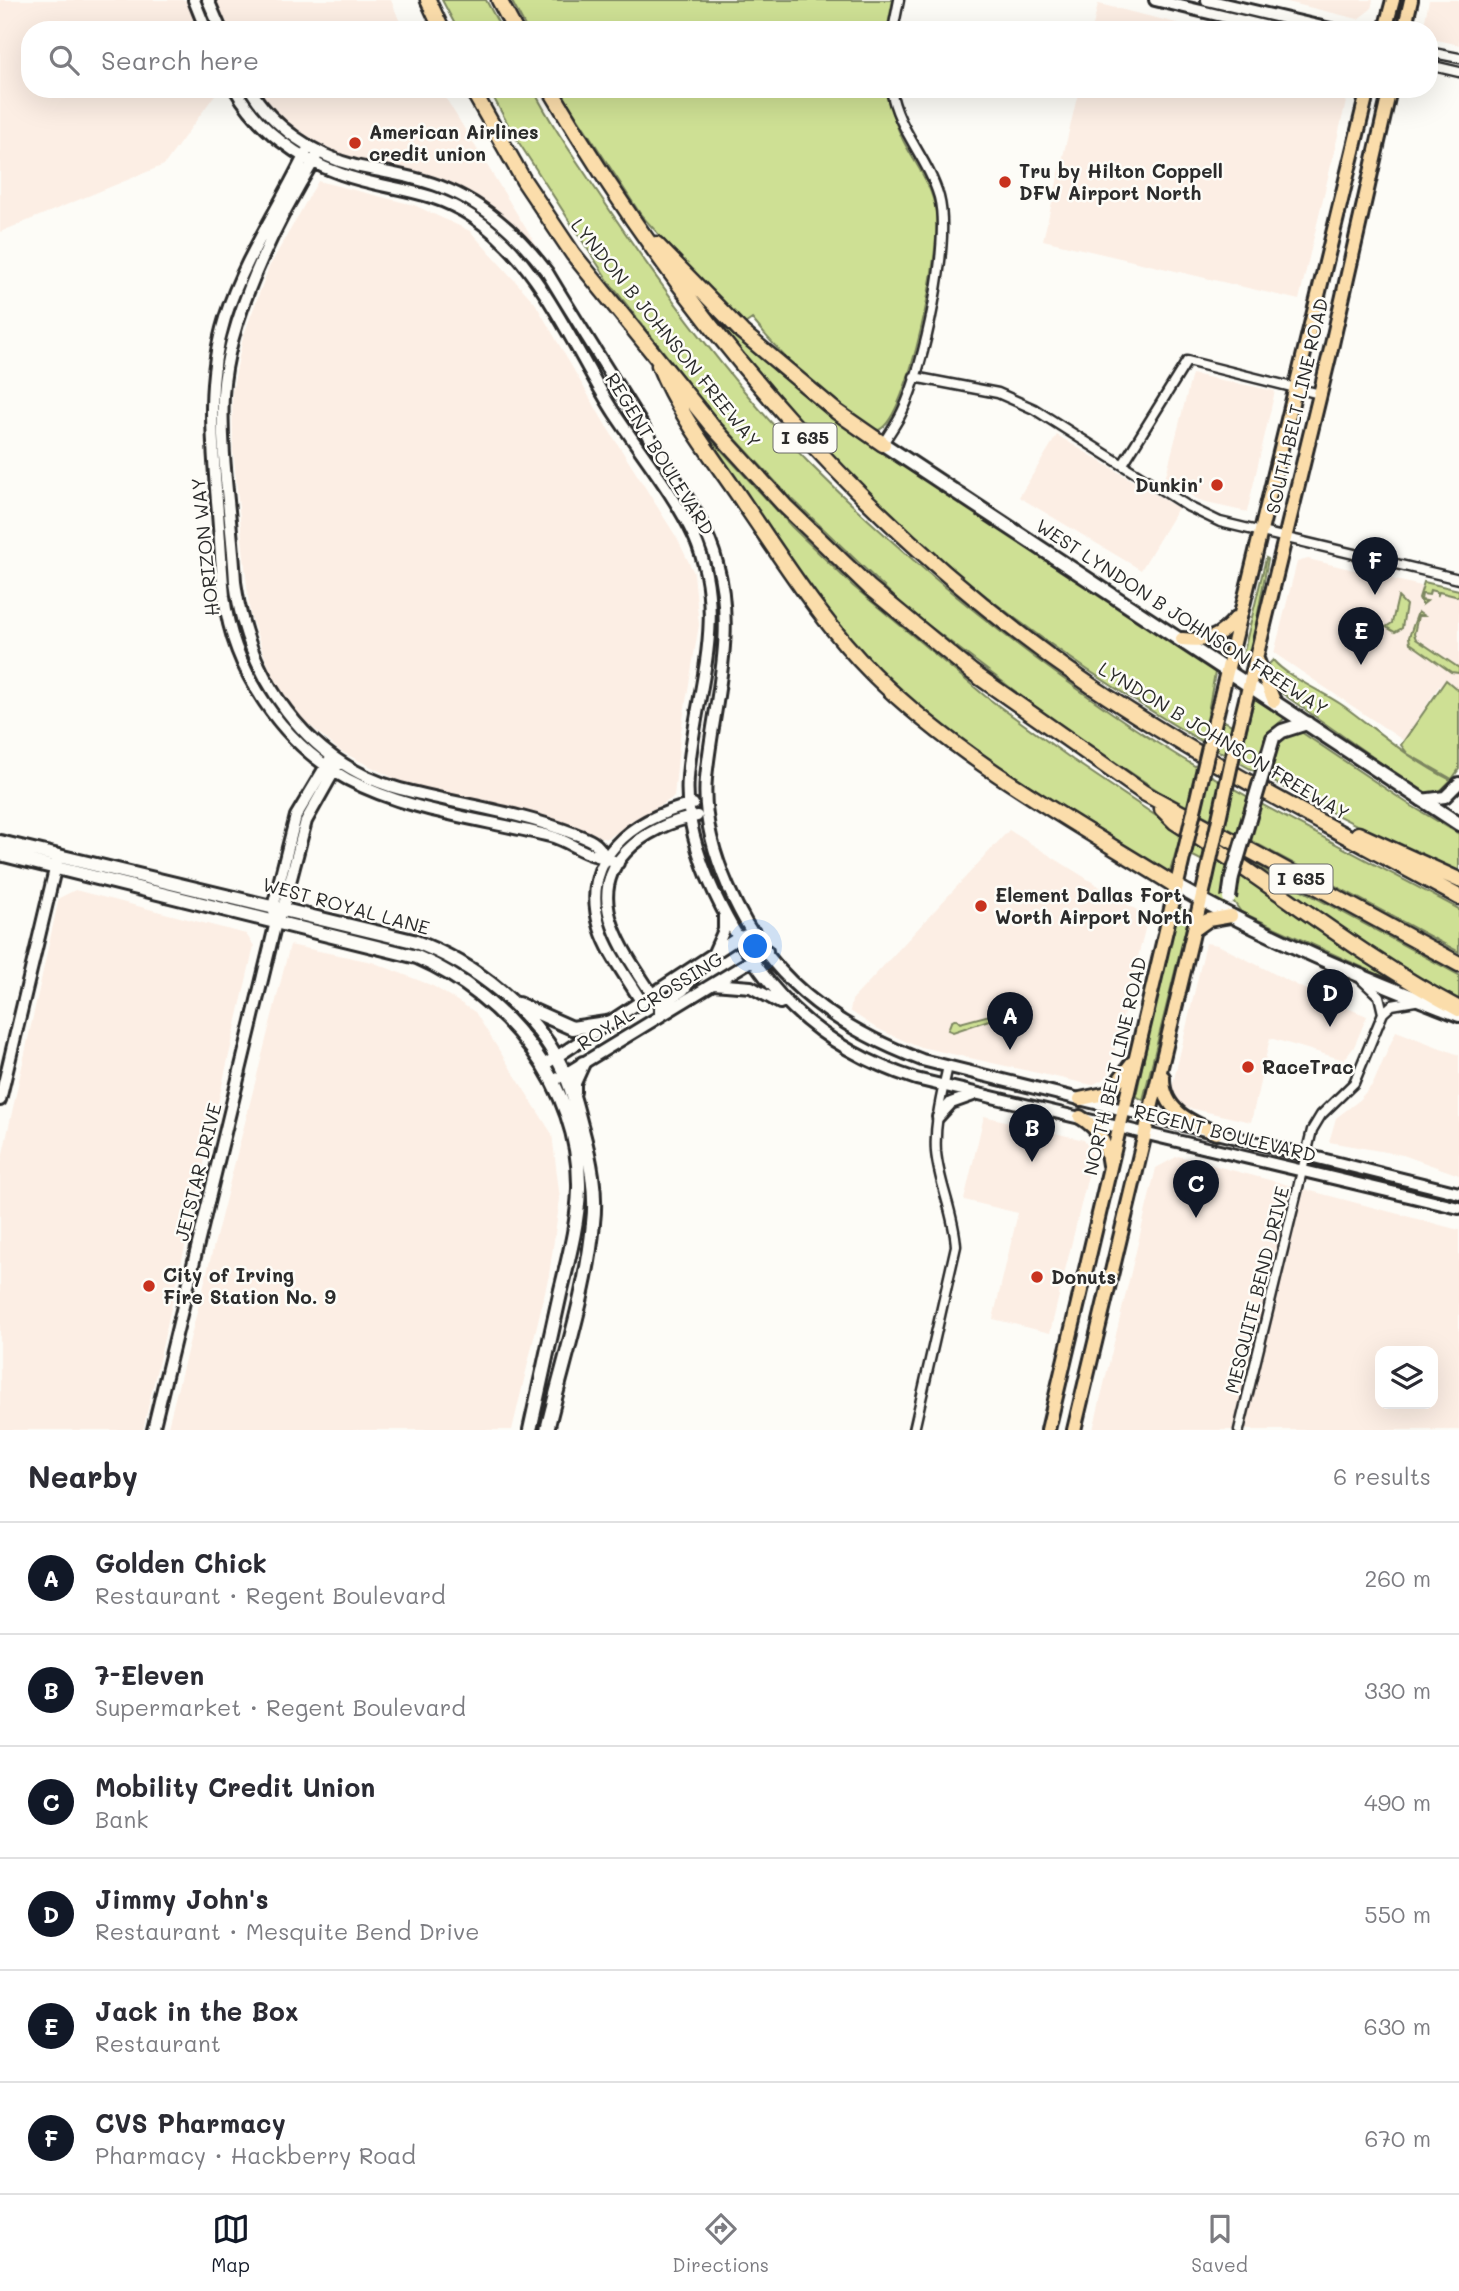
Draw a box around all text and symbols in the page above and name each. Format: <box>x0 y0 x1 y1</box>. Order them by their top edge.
search box <box>21 21 1438 98</box>
icon: search <box>45 41 83 79</box>
text: Search here <box>101 43 259 77</box>
place label: American Airlines credit union <box>369 119 539 166</box>
marker: American Airlines credit union <box>347 135 363 151</box>
place label: Tru by Hilton Coppell DFW Airport North <box>1019 158 1223 205</box>
marker: Tru by Hilton Coppell DFW Airport North <box>997 174 1013 190</box>
street label: LYNDON B JOHNSON FREEWAY <box>566 213 767 453</box>
street label: SOUTH BELT LINE ROAD <box>1260 296 1334 516</box>
street label: REGENT BOULEVARD <box>600 368 721 540</box>
road number: I 635 <box>774 424 836 452</box>
place label: Dunkin' <box>1135 472 1203 497</box>
street label: HORIZON WAY <box>185 476 224 618</box>
marker: Dunkin' <box>1209 477 1225 493</box>
street label: WEST LYNDON B JOHNSON FREEWAY <box>1032 513 1333 721</box>
pin: F <box>1352 537 1398 595</box>
pin: E <box>1338 607 1384 665</box>
street label: LYNDON B JOHNSON FREEWAY <box>1094 656 1354 826</box>
road number: I 635 <box>1270 864 1332 894</box>
street label: WEST ROYAL LANE <box>260 871 432 940</box>
place label: Element Dallas Fort Worth Airport North <box>995 882 1193 929</box>
marker: Element Dallas Fort Worth Airport North <box>973 898 989 914</box>
your location <box>738 929 772 963</box>
street label: ROYAL CROSSING <box>572 946 727 1056</box>
street label: NORTH BELT LINE ROAD <box>1077 954 1152 1178</box>
pin: D <box>1307 969 1353 1027</box>
pin: A <box>987 992 1033 1050</box>
place label: RaceTrac <box>1262 1054 1354 1079</box>
marker: RaceTrac <box>1240 1059 1256 1075</box>
street label: REGENT BOULEVARD <box>1131 1098 1319 1167</box>
street label: JETSTAR DRIVE <box>168 1100 227 1243</box>
pin: B <box>1009 1104 1055 1162</box>
pin: C <box>1173 1160 1219 1218</box>
street label: MESQUITE BEND DRIVE <box>1219 1184 1294 1396</box>
place label: City of Irving Fire Station No. 9 <box>163 1262 336 1309</box>
place label: Donuts <box>1051 1264 1116 1289</box>
marker: Donuts <box>1029 1269 1045 1285</box>
marker: City of Irving Fire Station No. 9 <box>141 1278 157 1294</box>
map controls <box>1375 1346 1438 1409</box>
button: layers <box>1375 1346 1438 1409</box>
text: Nearby <box>28 1456 138 1496</box>
text: 6 results <box>1333 1461 1431 1491</box>
text: Golden Chick <box>95 1546 267 1580</box>
text: A <box>43 1563 59 1593</box>
text: 260 m <box>1364 1563 1431 1593</box>
text: Restaurant · Regent Boulevard <box>95 1580 446 1610</box>
text: 7-Eleven <box>95 1658 204 1692</box>
text: B <box>43 1675 59 1705</box>
text: 330 m <box>1364 1675 1431 1705</box>
text: Supermarket · Regent Boulevard <box>95 1692 466 1722</box>
text: Mobility Credit Union <box>95 1770 375 1804</box>
text: C <box>42 1787 60 1817</box>
text: 490 m <box>1364 1787 1431 1817</box>
text: Bank <box>95 1804 149 1834</box>
text: Jimmy John's <box>95 1882 269 1916</box>
text: D <box>43 1899 59 1929</box>
text: 550 m <box>1364 1899 1431 1929</box>
text: Restaurant · Mesquite Bend Drive <box>95 1916 480 1946</box>
text: Jack in the Box <box>95 1994 299 2028</box>
text: E <box>44 2011 58 2041</box>
text: 630 m <box>1364 2011 1431 2041</box>
text: Restaurant <box>95 2028 221 2058</box>
text: CVS Pharmacy <box>95 2106 286 2140</box>
text: F <box>44 2123 58 2153</box>
text: 670 m <box>1364 2123 1431 2153</box>
text: Pharmacy · Hackberry Road <box>95 2140 416 2170</box>
tab: Map <box>211 2210 250 2277</box>
tab: Directions <box>672 2210 769 2277</box>
tab: Saved <box>1191 2210 1248 2277</box>

